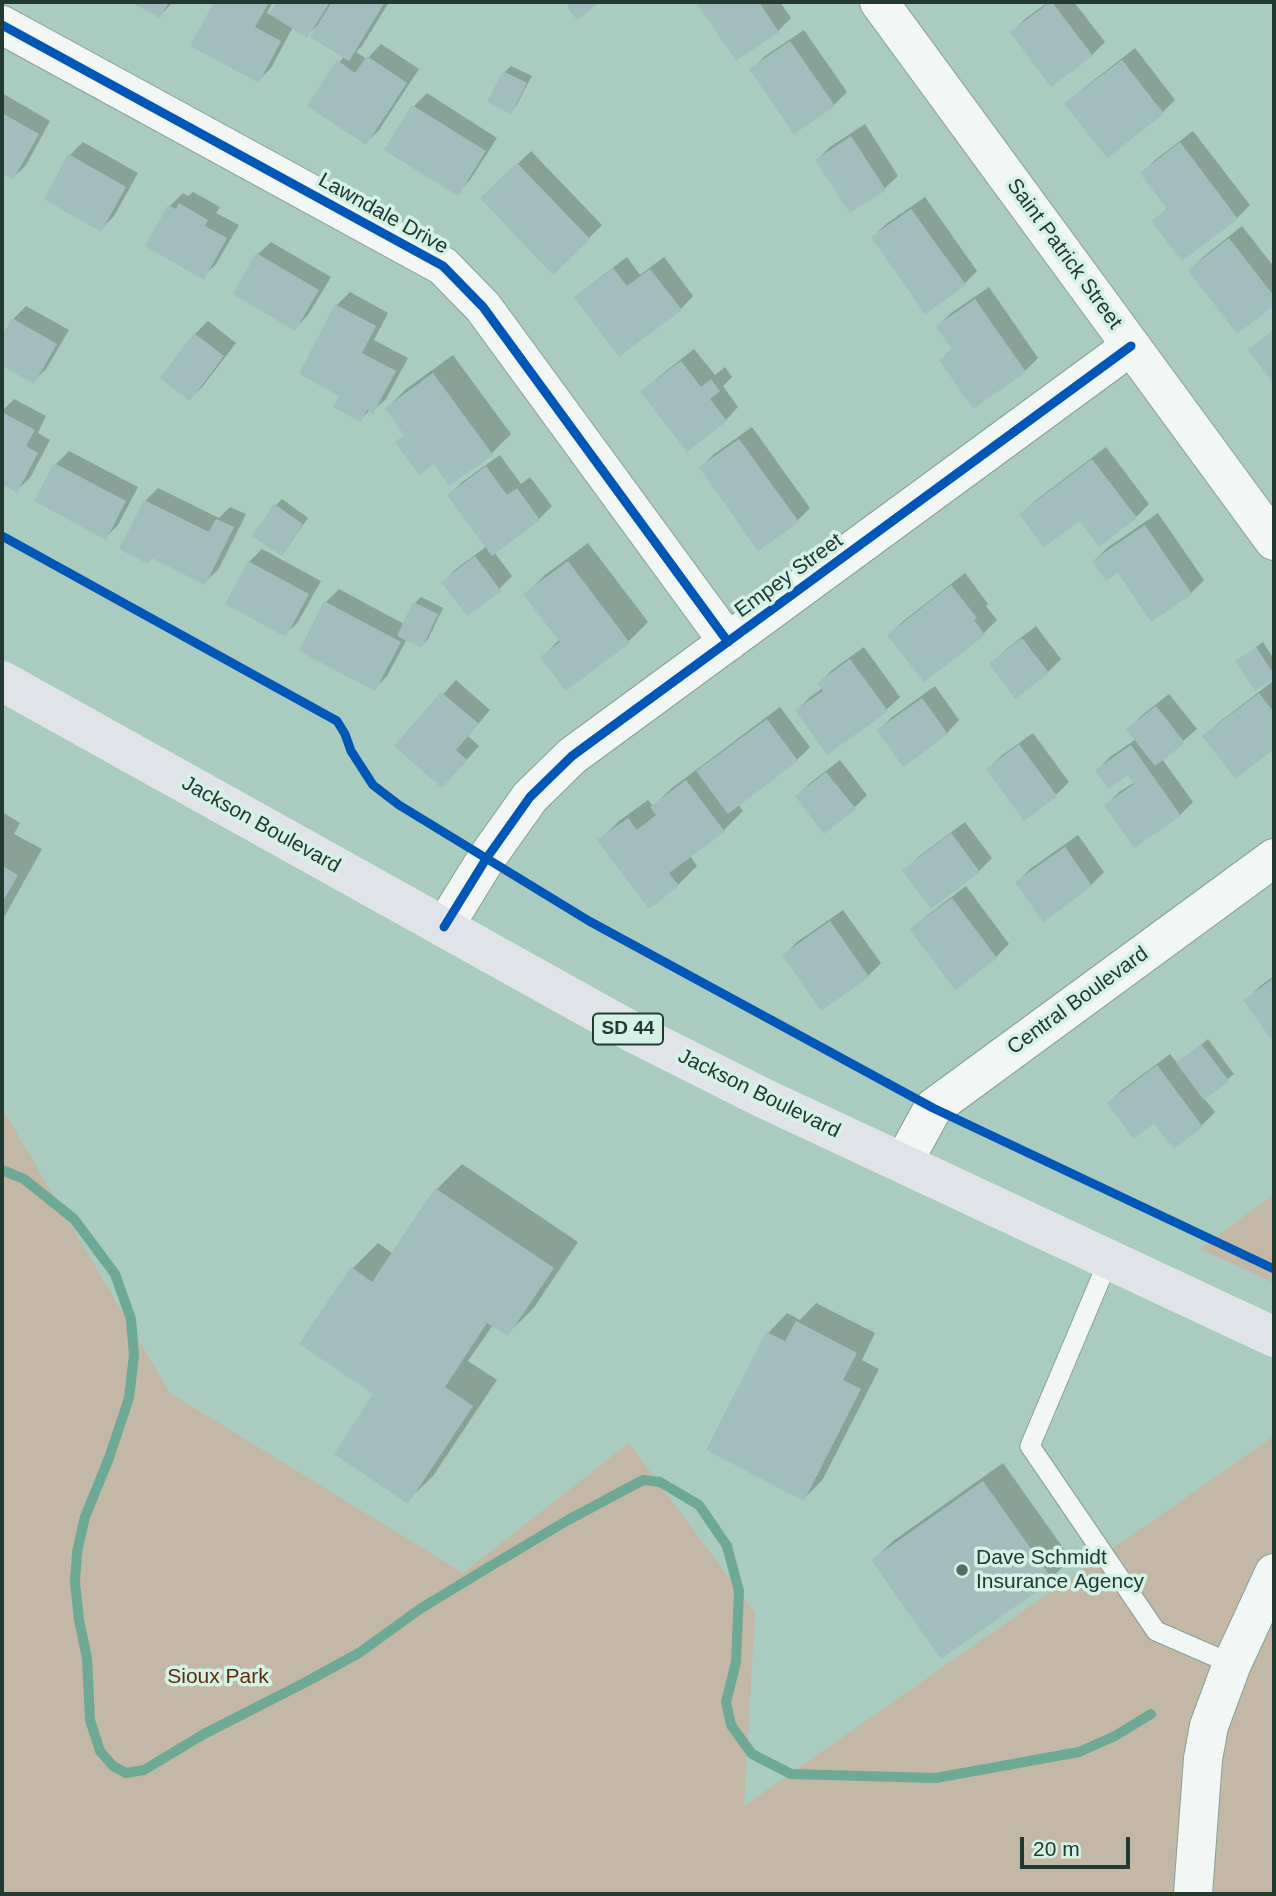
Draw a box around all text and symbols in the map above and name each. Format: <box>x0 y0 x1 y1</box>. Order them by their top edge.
street label: Lawndale Drive <box>314 168 452 260</box>
street label: Saint Patrick Street <box>1001 174 1127 334</box>
street label: Empey Street <box>730 528 848 624</box>
street label: Jackson Boulevard <box>177 771 345 879</box>
street label: Central Boulevard <box>1003 941 1153 1061</box>
road number: SD 44 <box>593 1014 663 1044</box>
street label: Jackson Boulevard <box>674 1044 844 1144</box>
place label: Dave Schmidt Insurance Agency <box>976 1545 1144 1595</box>
marker: Dave Schmidt Insurance Agency <box>954 1562 970 1578</box>
park label: Sioux Park <box>167 1664 269 1690</box>
scale bar <box>1024 1822 1134 1866</box>
text: 20 m <box>1033 1837 1080 1860</box>

